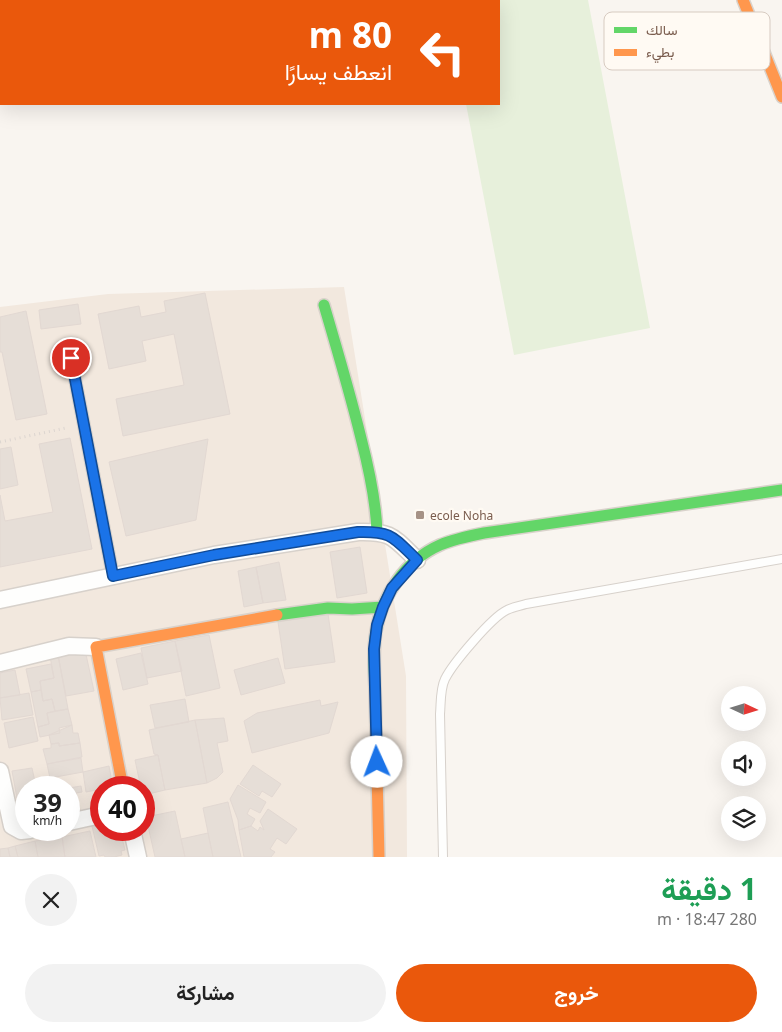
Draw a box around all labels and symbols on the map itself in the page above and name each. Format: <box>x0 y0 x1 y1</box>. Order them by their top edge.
legend <box>604 12 770 70</box>
text: سالك <box>646 20 677 39</box>
text: بطيء <box>646 42 674 64</box>
pin <box>50 337 92 379</box>
place label: ecole Noha <box>430 507 493 524</box>
marker: ecole Noha <box>414 509 426 521</box>
north arrow <box>721 686 766 731</box>
position arrow <box>350 735 402 787</box>
speed limit sign: 40 <box>90 776 155 841</box>

